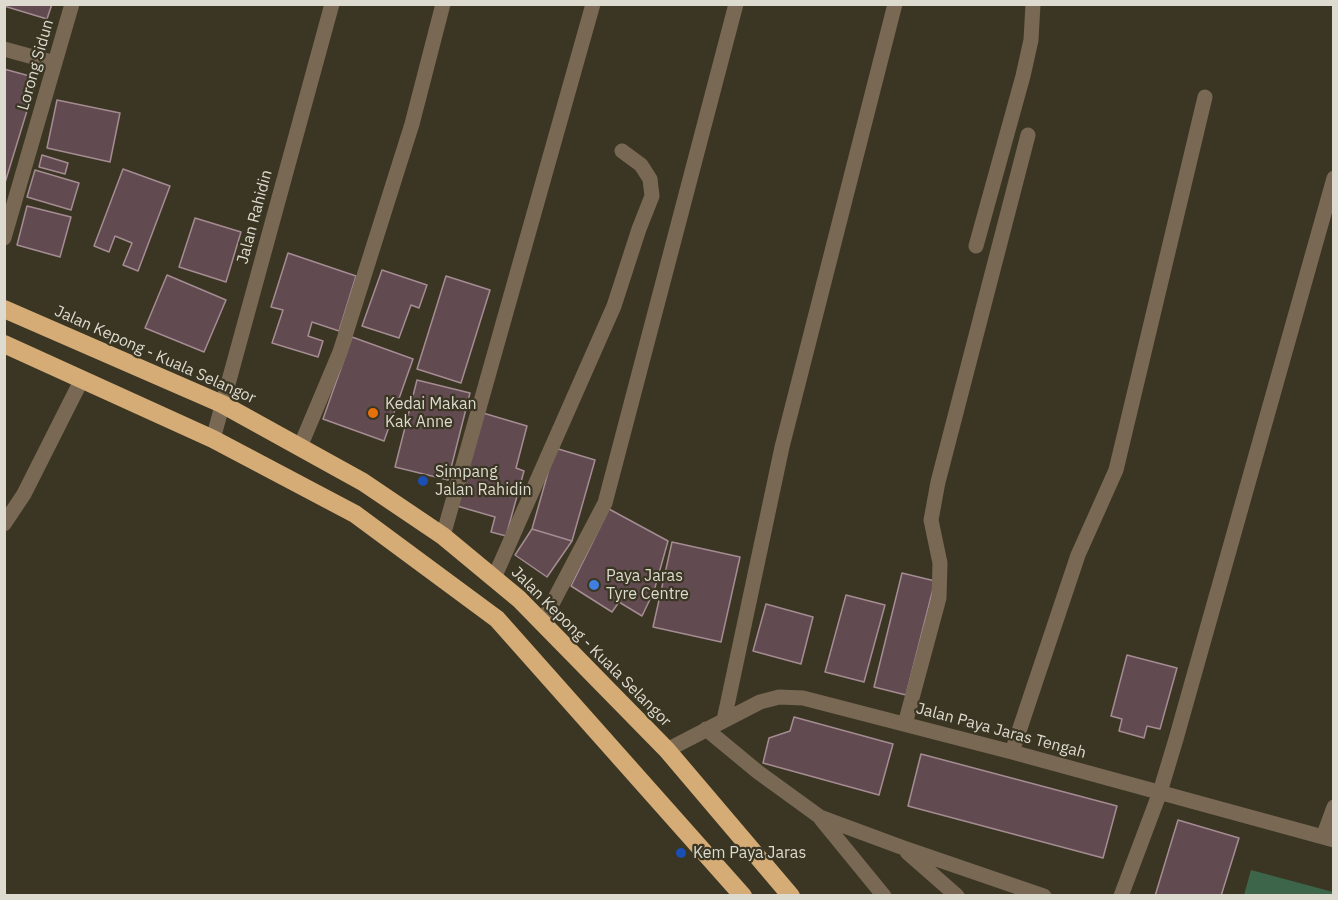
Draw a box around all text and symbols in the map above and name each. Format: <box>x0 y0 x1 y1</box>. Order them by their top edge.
street label: Lorong Sidun <box>14 17 58 113</box>
street label: Jalan Rahidin <box>233 168 277 266</box>
street label: Jalan Kepong - Kuala Selangor <box>51 302 259 408</box>
place label: Kedai Makan Kak Anne <box>385 394 477 432</box>
marker: Kedai Makan Kak Anne <box>366 406 380 420</box>
place label: Simpang Jalan Rahidin <box>435 462 532 500</box>
marker: Simpang Jalan Rahidin <box>416 474 430 488</box>
street label: Jalan Kepong - Kuala Selangor <box>507 563 675 731</box>
place label: Paya Jaras Tyre Centre <box>606 566 689 604</box>
marker: Paya Jaras Tyre Centre <box>587 578 601 592</box>
street label: Jalan Paya Jaras Tengah <box>914 699 1088 763</box>
place label: Kem Paya Jaras <box>693 843 806 863</box>
marker: Kem Paya Jaras <box>674 846 688 860</box>

